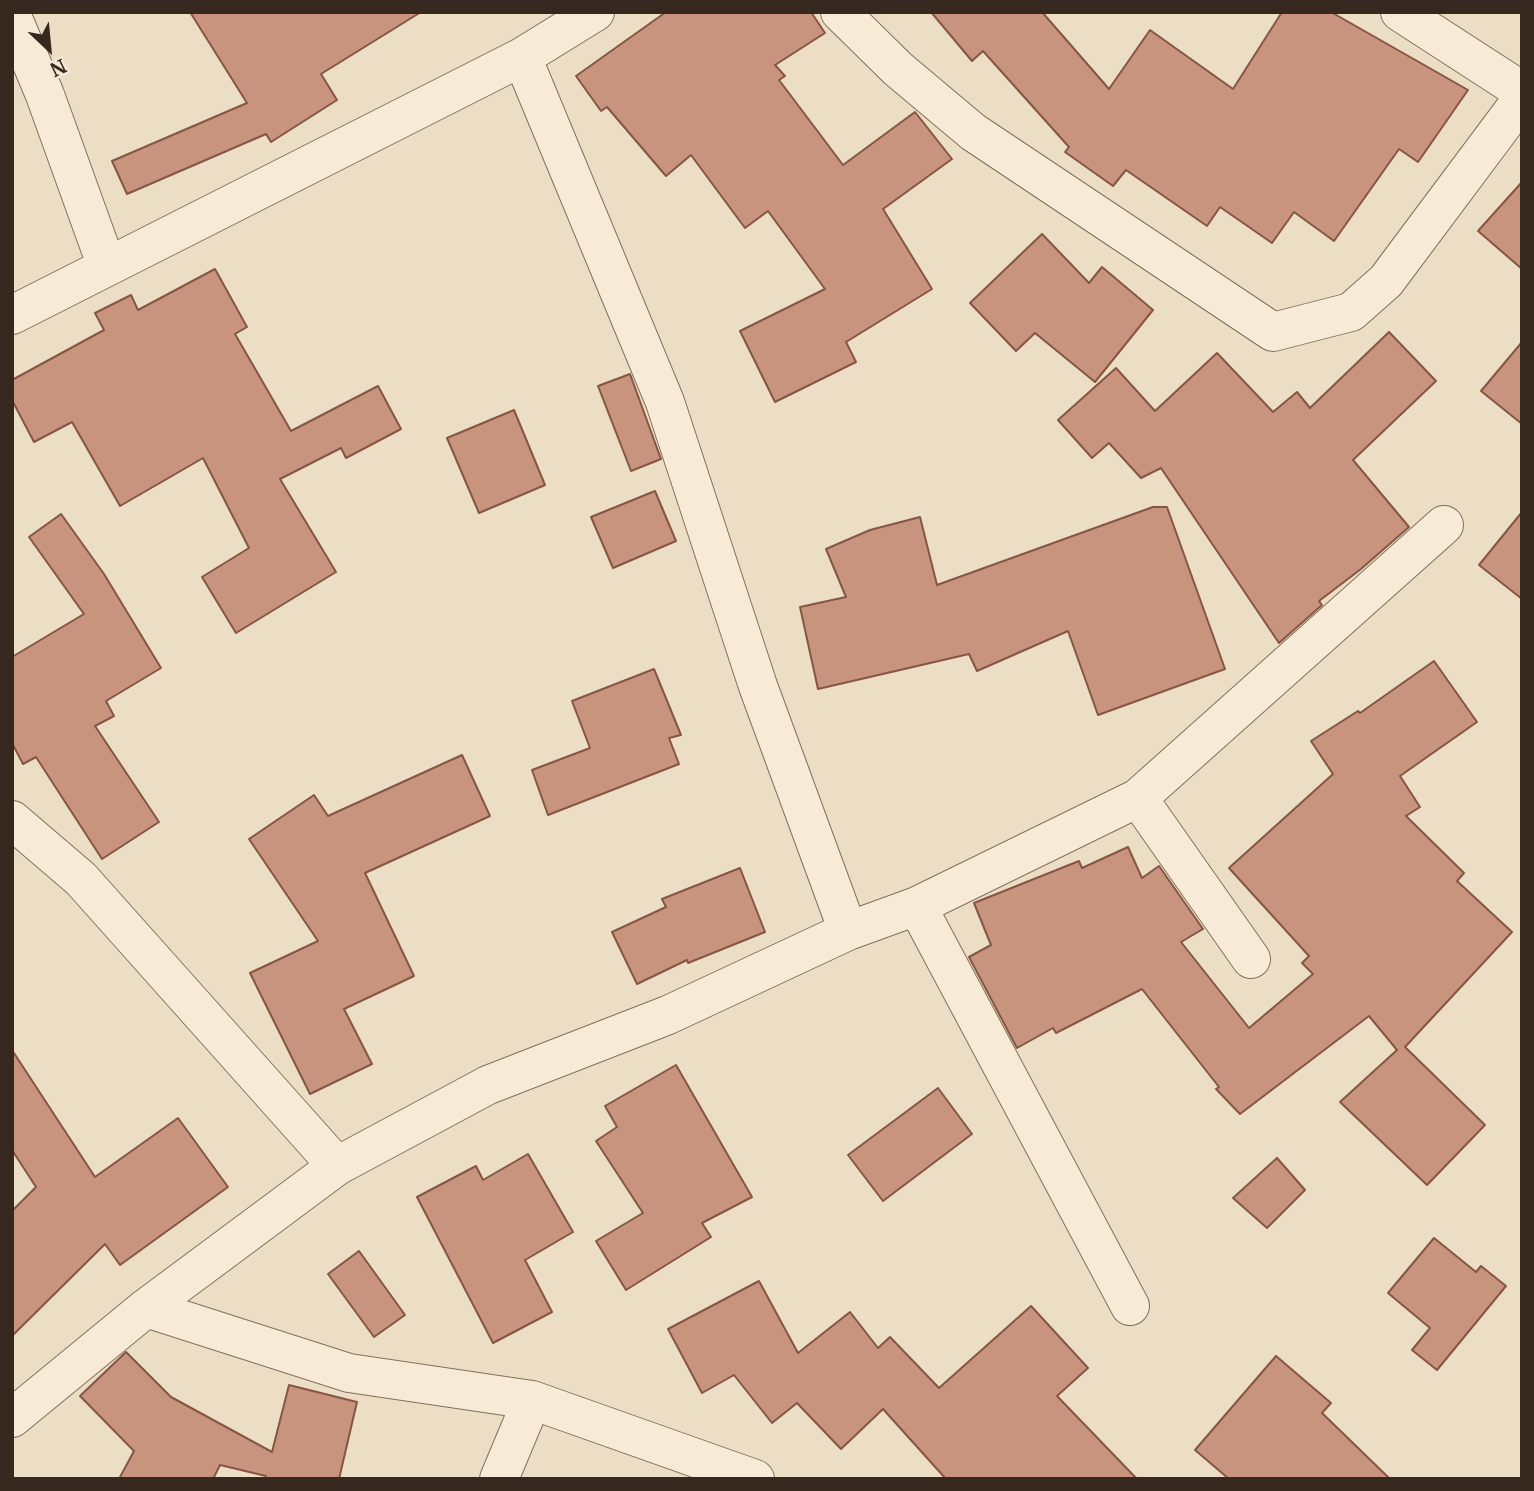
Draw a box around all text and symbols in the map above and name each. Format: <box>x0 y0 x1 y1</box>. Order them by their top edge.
north arrow <box>14 14 84 84</box>
text: N <box>46 54 70 82</box>

